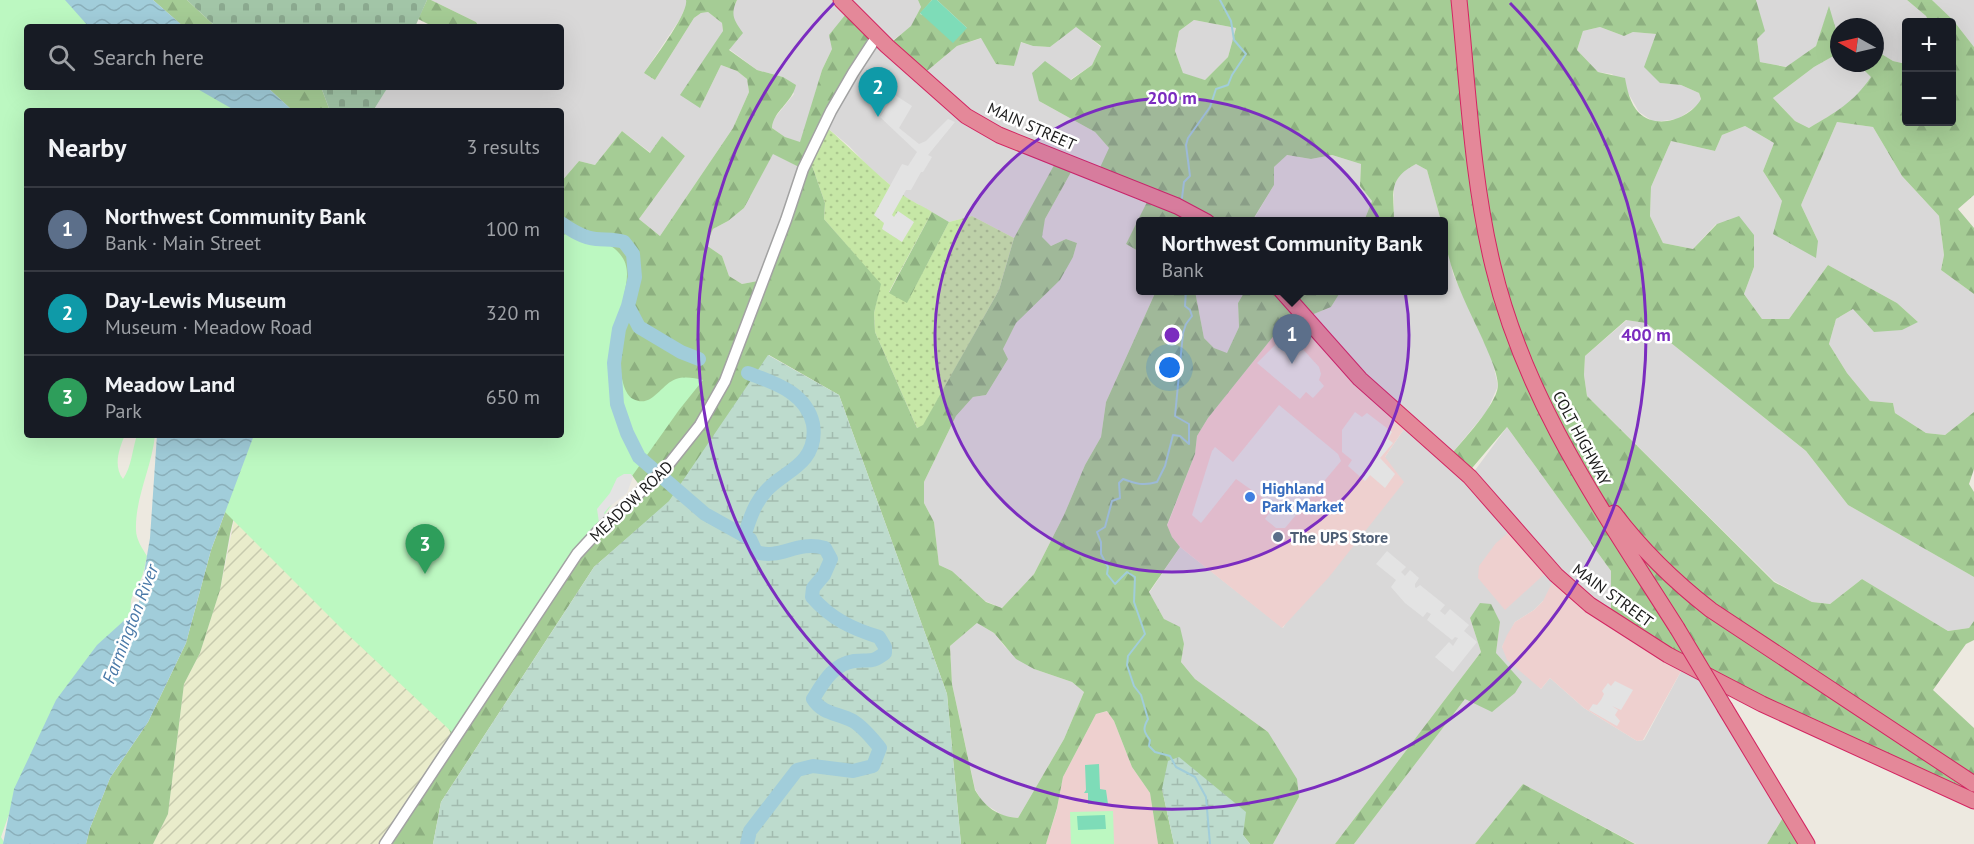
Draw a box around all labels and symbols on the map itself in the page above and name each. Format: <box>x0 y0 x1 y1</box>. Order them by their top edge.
north arrow <box>1830 18 1884 72</box>
pin: 2 <box>858 68 898 117</box>
text: 200 m <box>1147 86 1197 109</box>
street label: MAIN STREET <box>985 98 1079 154</box>
pin: 1 <box>1272 314 1312 364</box>
text: 400 m <box>1621 323 1671 346</box>
centre of rings <box>1162 325 1182 345</box>
your location <box>1155 353 1184 382</box>
street label: COLT HIGHWAY <box>1549 387 1615 489</box>
street label: MEADOW ROAD <box>585 456 677 546</box>
place label: Highland Park Market <box>1262 478 1344 516</box>
marker: Highland Park Market <box>1243 490 1257 504</box>
pin: 3 <box>406 524 444 574</box>
place label: The UPS Store <box>1290 527 1388 547</box>
marker: The UPS Store <box>1271 530 1285 544</box>
street label: MAIN STREET <box>1569 559 1657 631</box>
water label: Farmington River <box>97 560 164 687</box>

